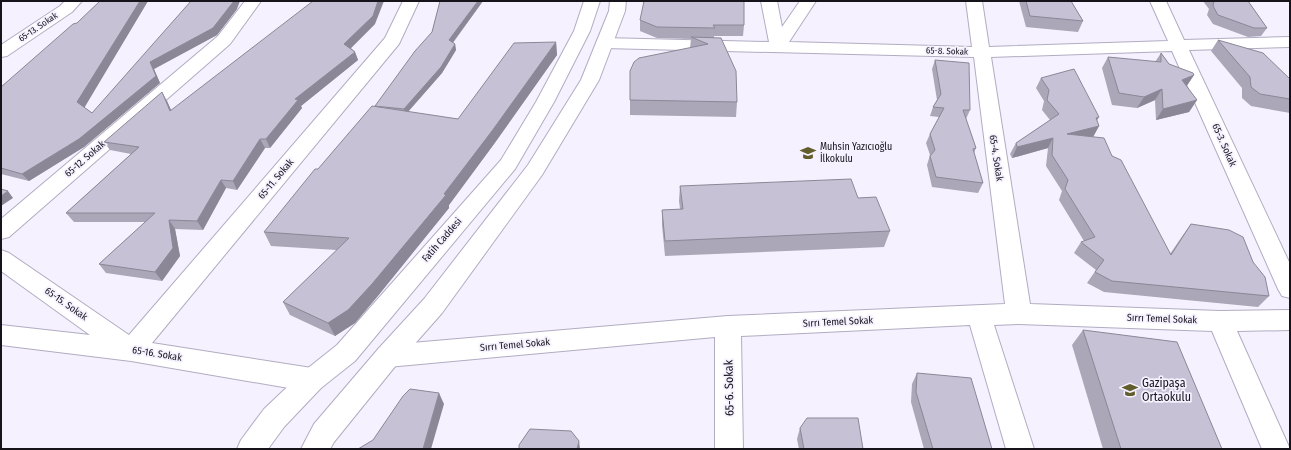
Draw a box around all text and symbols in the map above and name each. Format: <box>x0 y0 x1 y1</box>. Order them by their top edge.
street label: 65-13. Sokak <box>17 10 60 44</box>
street label: 65-8. Sokak <box>926 45 969 57</box>
street label: 65-3. Sokak <box>1209 122 1239 169</box>
street label: 65-4. Sokak <box>986 134 1006 182</box>
street label: 65-12. Sokak <box>62 138 108 180</box>
place label: Muhsin Yazıcıoğlu İlkokulu <box>820 141 892 165</box>
school or university icon: Muhsin Yazıcıoğlu İlkokulu <box>799 144 817 162</box>
street label: 65-11. Sokak <box>256 156 297 202</box>
street label: Fatih Caddesi <box>420 216 464 264</box>
street label: 65-15. Sokak <box>42 285 90 323</box>
street label: Sırrı Temel Sokak <box>1127 312 1198 326</box>
street label: Sırrı Temel Sokak <box>803 314 874 330</box>
street label: Sırrı Temel Sokak <box>479 336 551 354</box>
street label: 65-16. Sokak <box>131 344 183 364</box>
street label: 65-6. Sokak <box>722 359 736 416</box>
place label: Gazipaşa Ortaokulu <box>1142 376 1191 404</box>
school or university icon: Gazipaşa Ortaokulu <box>1121 381 1139 399</box>

